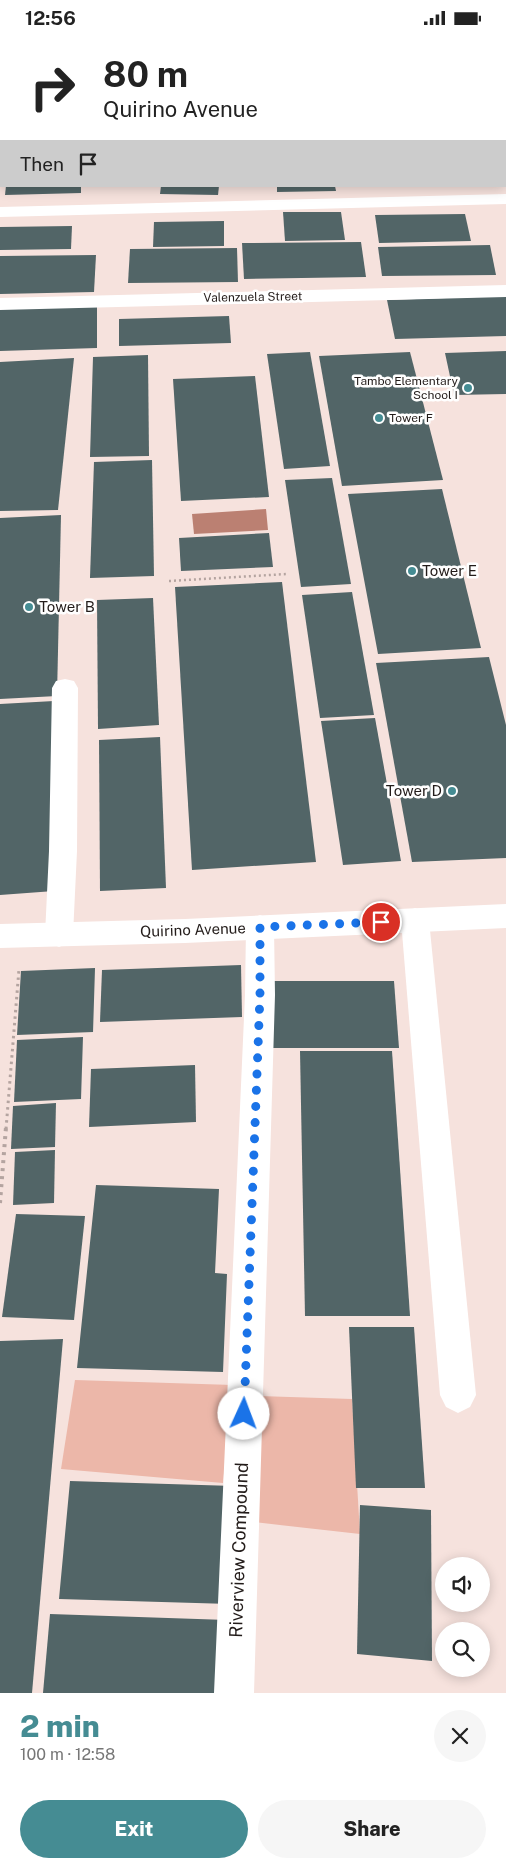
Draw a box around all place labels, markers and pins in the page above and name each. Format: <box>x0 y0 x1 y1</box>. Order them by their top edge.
place label: Tambo Elementary School I <box>354 374 459 402</box>
marker: Tambo Elementary School I <box>462 382 474 394</box>
place label: Tower F <box>389 411 433 425</box>
marker: Tower F <box>373 412 385 424</box>
place label: Tower E <box>422 562 477 579</box>
marker: Tower E <box>406 565 418 577</box>
place label: Tower B <box>39 598 95 615</box>
marker: Tower B <box>23 601 35 613</box>
place label: Tower D <box>386 782 442 799</box>
marker: Tower D <box>446 785 458 797</box>
pin <box>360 901 402 943</box>

